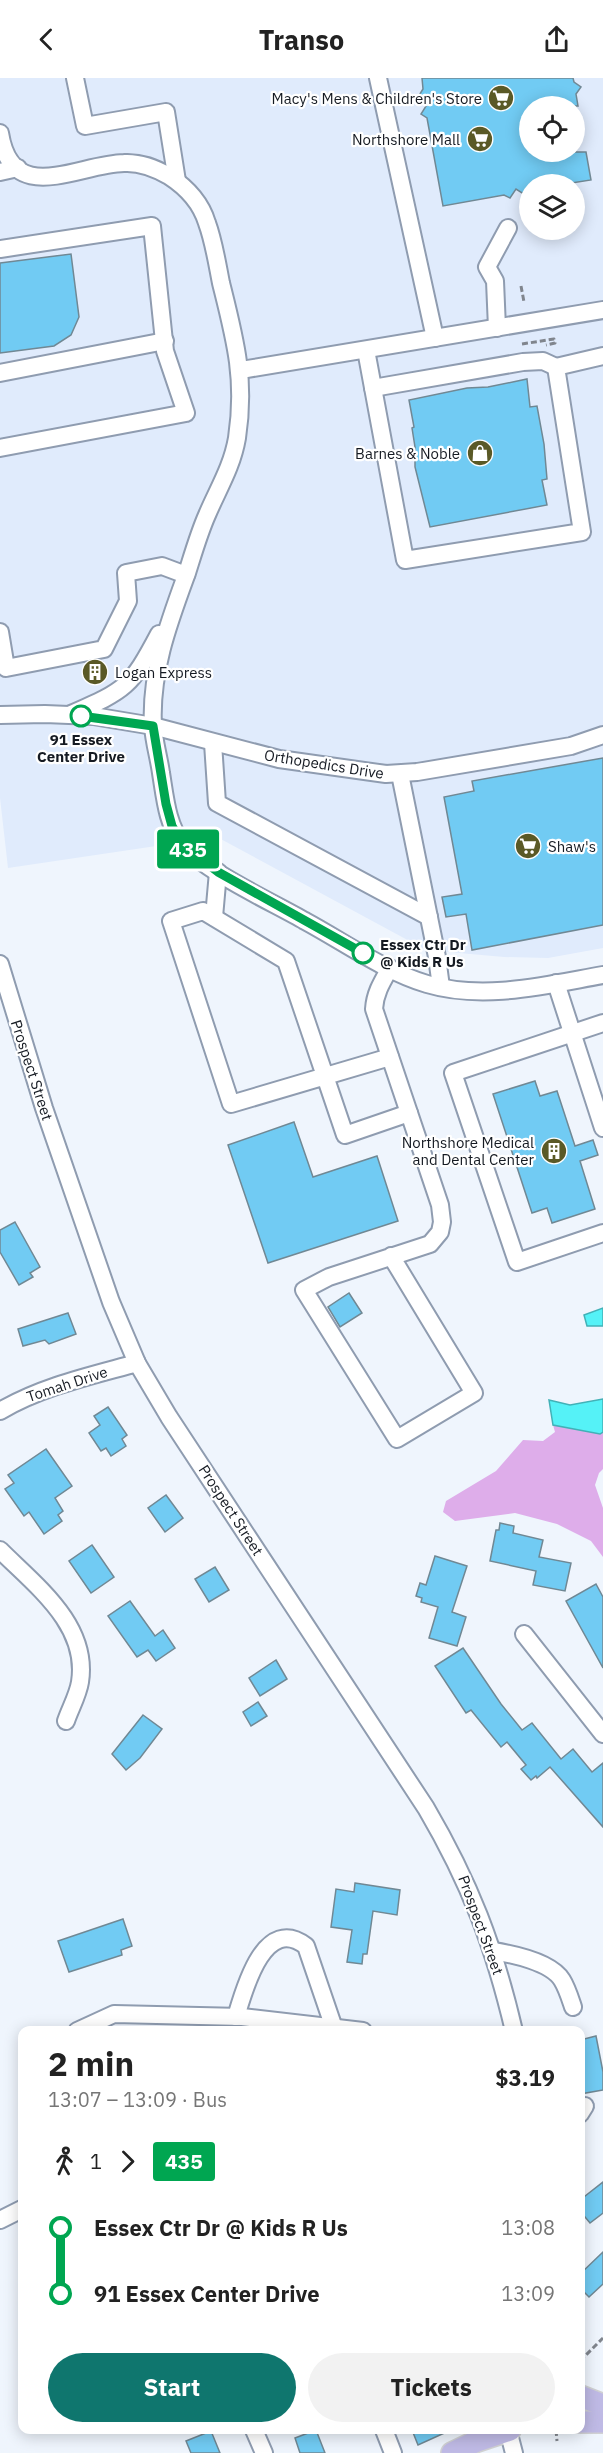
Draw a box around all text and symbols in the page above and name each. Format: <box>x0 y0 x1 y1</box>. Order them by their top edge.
text: Transo <box>259 22 344 57</box>
icon: back <box>30 23 63 56</box>
icon: share <box>540 23 573 56</box>
supermarket icon: Macy's Mens & Children's Store <box>486 83 516 113</box>
place label: Macy's Mens & Children's Store <box>271 89 482 108</box>
map controls <box>519 96 585 240</box>
button: locate <box>519 96 585 162</box>
supermarket icon: Northshore Mall <box>465 124 495 154</box>
place label: Northshore Mall <box>352 130 460 149</box>
button: layers <box>519 174 585 240</box>
shop icon: Barnes & Noble <box>465 438 495 468</box>
place label: Barnes & Noble <box>355 444 460 463</box>
building icon: Logan Express <box>80 657 110 687</box>
place label: Logan Express <box>115 663 212 682</box>
marker: 91 Essex Center Drive <box>70 705 92 727</box>
place label: 91 Essex Center Drive <box>37 730 125 766</box>
street label: Orthopedics Drive <box>263 745 385 783</box>
line badge: 435 <box>154 830 222 868</box>
supermarket icon: Shaw's <box>513 831 543 861</box>
text: 435 <box>169 835 207 863</box>
place label: Shaw's <box>548 837 596 856</box>
place label: Essex Ctr Dr @ Kids R Us <box>380 935 466 971</box>
marker: Essex Ctr Dr @ Kids R Us <box>352 942 374 964</box>
street label: Prospect Street <box>7 1017 57 1123</box>
place label: Northshore Medical and Dental Center <box>402 1133 534 1169</box>
building icon: Northshore Medical and Dental Center <box>539 1136 569 1166</box>
street label: Tomah Drive <box>24 1362 110 1406</box>
street label: Prospect Street <box>195 1461 267 1559</box>
street label: Prospect Street <box>454 1873 508 1977</box>
text: 2 min <box>48 2042 134 2085</box>
text: $3.19 <box>495 2063 555 2092</box>
text: 13:07 – 13:09 · Bus <box>48 2086 227 2113</box>
icon: walk <box>48 2145 81 2178</box>
icon: forward <box>111 2145 144 2178</box>
text: 435 <box>165 2147 203 2175</box>
text: 1 <box>90 2148 102 2175</box>
text: Essex Ctr Dr @ Kids R Us <box>94 2213 348 2242</box>
text: 13:08 <box>501 2214 555 2241</box>
text: 91 Essex Center Drive <box>94 2279 320 2308</box>
text: 13:09 <box>501 2280 555 2307</box>
button: Start <box>48 2353 296 2422</box>
button: Tickets <box>308 2353 555 2422</box>

